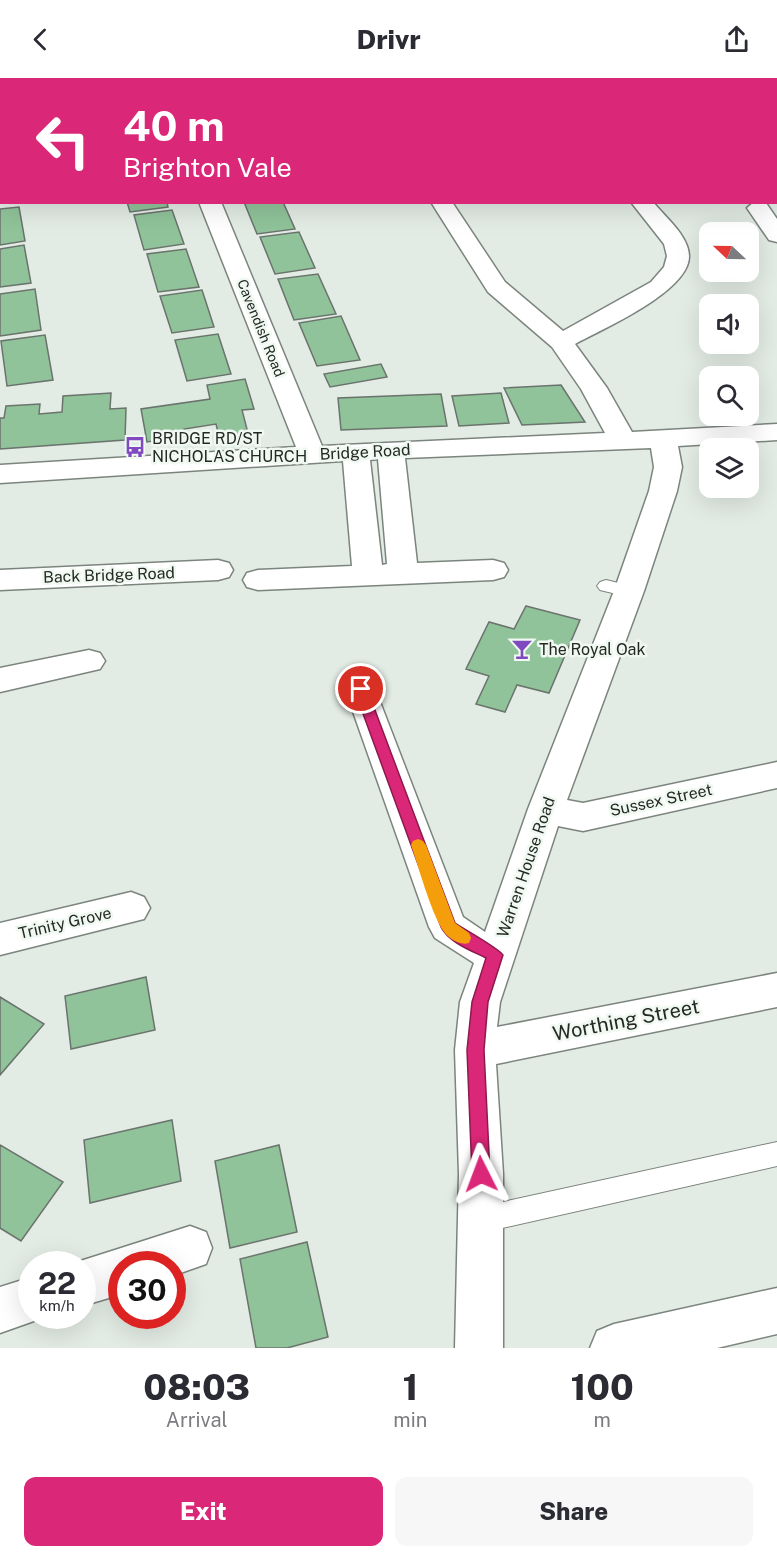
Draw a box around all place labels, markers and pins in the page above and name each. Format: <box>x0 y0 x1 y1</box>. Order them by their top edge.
place label: BRIDGE RD/ST NICHOLAS CHURCH <box>152 429 307 466</box>
bus stop icon: BRIDGE RD/ST NICHOLAS CHURCH <box>123 435 147 459</box>
bar icon: The Royal Oak <box>510 637 534 661</box>
place label: The Royal Oak <box>539 640 645 659</box>
pin <box>335 663 386 714</box>

